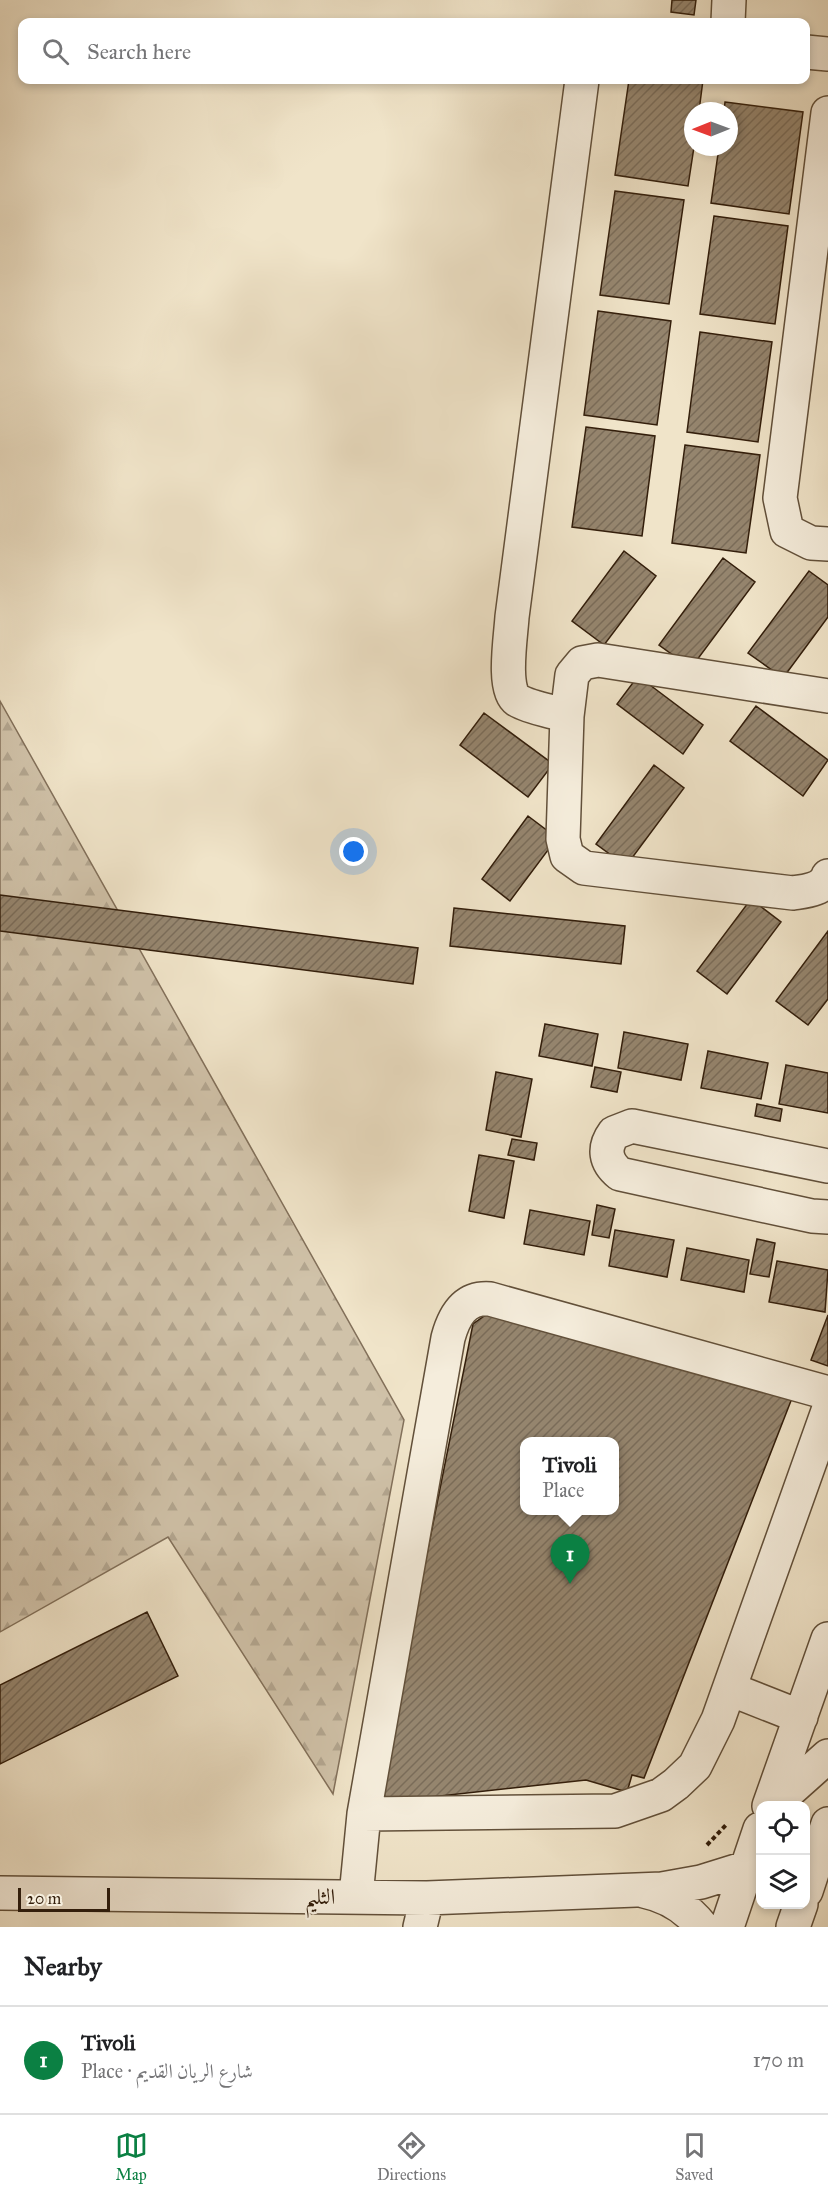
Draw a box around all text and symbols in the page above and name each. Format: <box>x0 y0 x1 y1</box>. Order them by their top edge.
search box <box>18 18 810 84</box>
icon: search <box>39 35 72 68</box>
text: Search here <box>87 38 191 65</box>
north arrow <box>684 102 738 156</box>
your location <box>339 837 368 866</box>
popup <box>520 1437 619 1515</box>
text: Tivoli <box>542 1451 597 1478</box>
text: Place <box>542 1478 584 1502</box>
pin: 1 <box>550 1534 590 1584</box>
map controls <box>756 1801 810 1909</box>
button: locate <box>756 1801 810 1855</box>
button: layers <box>756 1855 810 1909</box>
street label: الثليم <box>305 1883 335 1918</box>
scale bar <box>18 1885 110 1912</box>
text: 20 m <box>27 1889 61 1908</box>
text: Nearby <box>24 1950 102 1982</box>
text: Tivoli <box>81 2029 135 2056</box>
text: 1 <box>40 2048 47 2072</box>
text: 170 m <box>753 2048 804 2072</box>
text: Place · شارع الريان القديم <box>81 2059 253 2083</box>
tab: Map <box>115 2129 148 2184</box>
tab: Directions <box>377 2129 446 2184</box>
tab: Saved <box>675 2129 713 2184</box>

